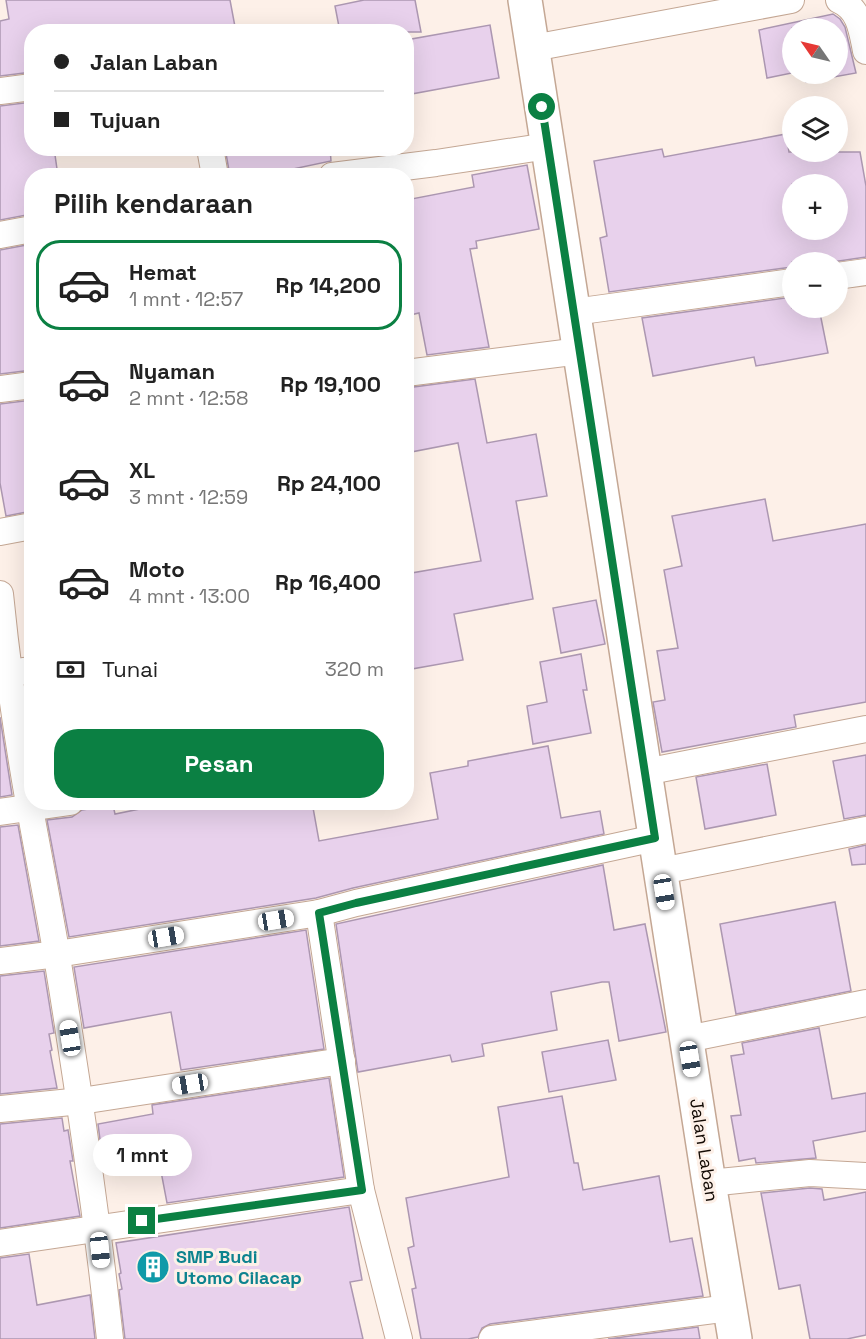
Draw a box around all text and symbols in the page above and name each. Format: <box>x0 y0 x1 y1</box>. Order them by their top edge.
north arrow <box>782 18 848 84</box>
map controls <box>782 18 848 318</box>
text: Jalan Laban <box>90 48 218 76</box>
route start <box>528 93 555 120</box>
button: layers <box>782 96 848 162</box>
text: Tujuan <box>90 106 161 134</box>
button: + <box>782 174 848 240</box>
text: Pilih kendaraan <box>54 186 253 221</box>
button: − <box>782 252 848 318</box>
icon: car <box>57 258 111 312</box>
text: Hemat <box>129 258 197 286</box>
text: Rp 14,200 <box>275 271 381 299</box>
text: 1 mnt · 12:57 <box>129 286 243 312</box>
icon: car <box>57 357 111 411</box>
text: Nyaman <box>129 357 215 385</box>
text: Rp 19,100 <box>280 370 381 398</box>
text: 2 mnt · 12:58 <box>129 385 249 411</box>
icon: car <box>57 456 111 510</box>
text: XL <box>129 456 155 484</box>
text: Rp 24,100 <box>277 469 381 497</box>
text: 3 mnt · 12:59 <box>129 484 248 510</box>
icon: car <box>57 555 111 609</box>
text: Moto <box>129 555 185 583</box>
text: Rp 16,400 <box>275 568 381 596</box>
text: 4 mnt · 13:00 <box>129 583 250 609</box>
icon: cash <box>54 653 87 686</box>
text: Tunai <box>102 655 158 683</box>
text: 320 m <box>325 656 384 682</box>
button: Pesan <box>54 729 384 798</box>
car <box>652 873 676 911</box>
car <box>257 908 295 932</box>
car <box>147 925 185 949</box>
car <box>58 1019 82 1057</box>
car <box>678 1040 702 1078</box>
car <box>171 1072 209 1096</box>
street label: Jalan Laban <box>685 1097 724 1203</box>
callout: 1 mnt <box>92 1134 192 1176</box>
text: 1 mnt <box>116 1142 169 1168</box>
route end <box>128 1207 155 1234</box>
car <box>89 1231 111 1269</box>
place label: SMP Budi Utomo Cilacap <box>176 1245 302 1289</box>
building icon: SMP Budi Utomo Cilacap <box>135 1249 171 1285</box>

